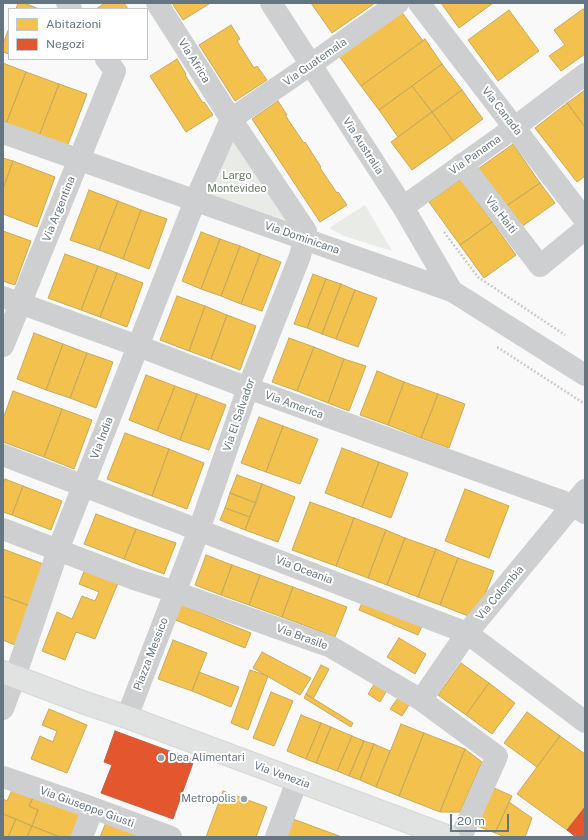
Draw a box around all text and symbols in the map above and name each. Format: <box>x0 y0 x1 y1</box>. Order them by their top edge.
legend <box>8 8 148 60</box>
text: Abitazioni <box>46 17 101 31</box>
street label: Via Guatemala <box>281 35 349 89</box>
text: Negozi <box>46 37 84 51</box>
street label: Via Africa <box>175 37 213 85</box>
street label: Via Canada <box>479 84 525 138</box>
street label: Via Australia <box>340 115 386 177</box>
street label: Via Panama <box>447 132 503 178</box>
park label: Largo Montevideo <box>207 169 267 195</box>
street label: Via Argentina <box>40 174 78 244</box>
street label: Via Haiti <box>483 194 519 236</box>
street label: Via Dominicana <box>263 219 341 257</box>
street label: Via El Salvador <box>220 377 258 453</box>
street label: Via America <box>263 388 325 422</box>
street label: Via India <box>88 415 116 461</box>
street label: Via Oceania <box>274 553 334 587</box>
street label: Via Colombia <box>473 563 527 623</box>
street label: Piazza Messico <box>131 616 171 692</box>
street label: Via Brasile <box>274 622 330 652</box>
place label: Dea Alimentari <box>169 751 245 765</box>
marker: Dea Alimentari <box>156 753 166 763</box>
street label: Via Venezia <box>252 759 312 791</box>
street label: Via Giuseppe Giusti <box>38 784 136 830</box>
place label: Metropolis <box>181 792 236 806</box>
marker: Metropolis <box>239 794 249 804</box>
scale bar <box>452 806 511 832</box>
text: 20 m <box>457 814 485 828</box>

